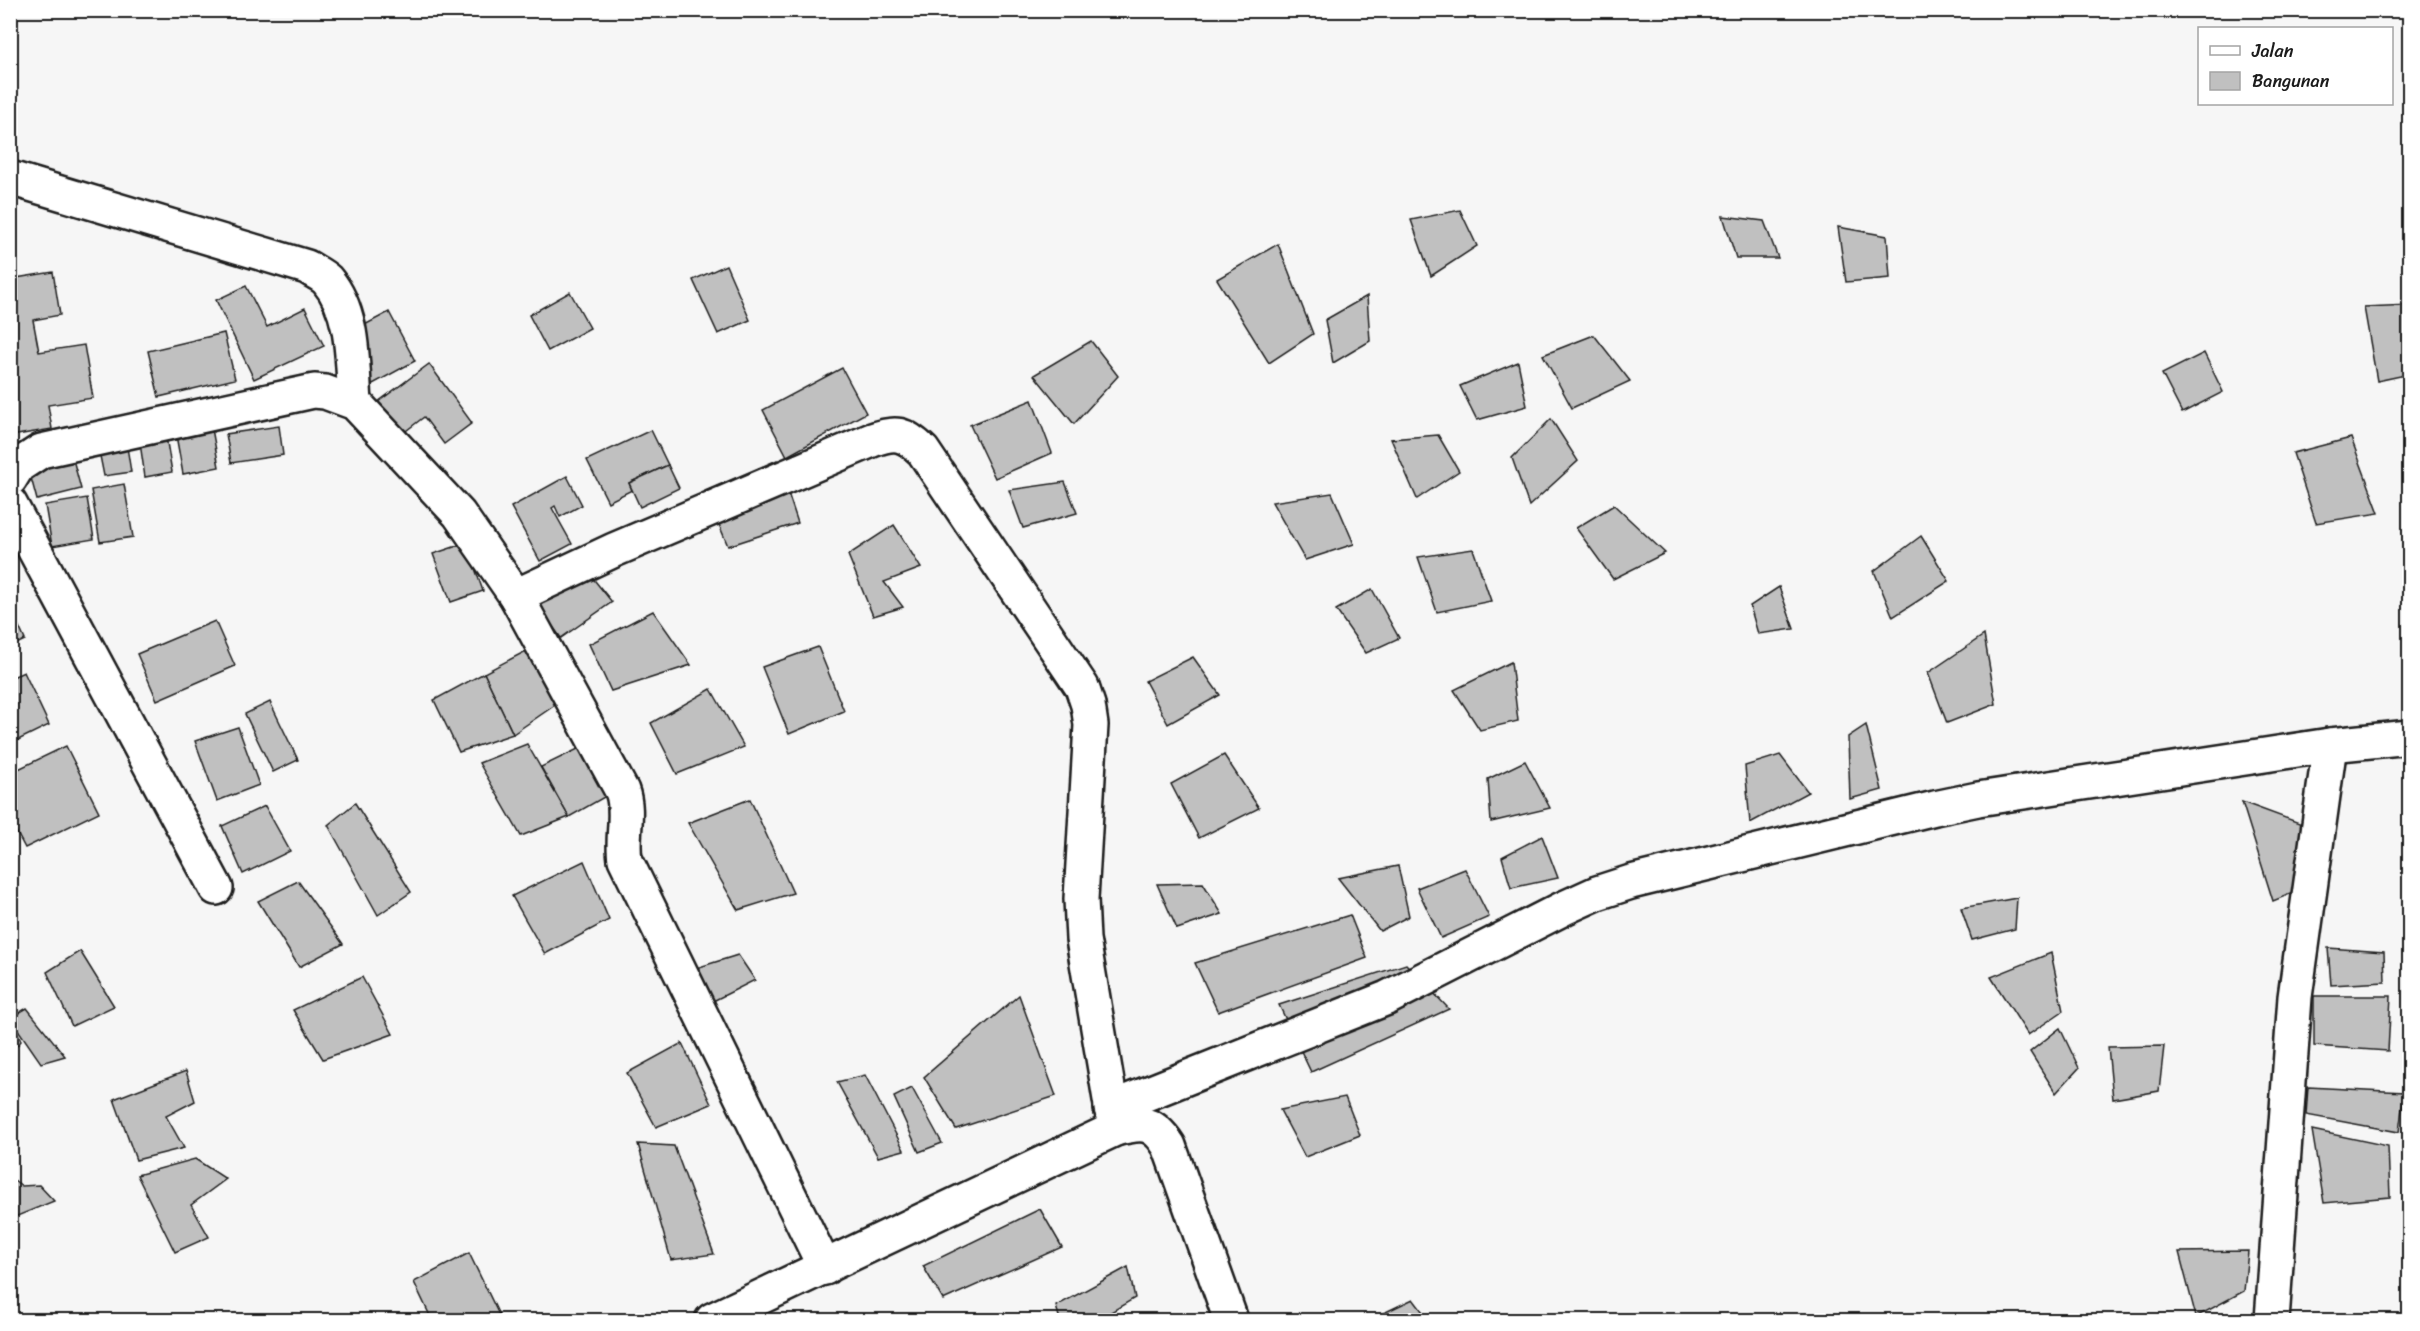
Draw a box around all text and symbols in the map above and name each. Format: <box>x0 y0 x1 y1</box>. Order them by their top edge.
legend <box>2198 27 2393 105</box>
text: Jalan <box>2251 35 2294 67</box>
text: Bangunan <box>2252 65 2330 97</box>

